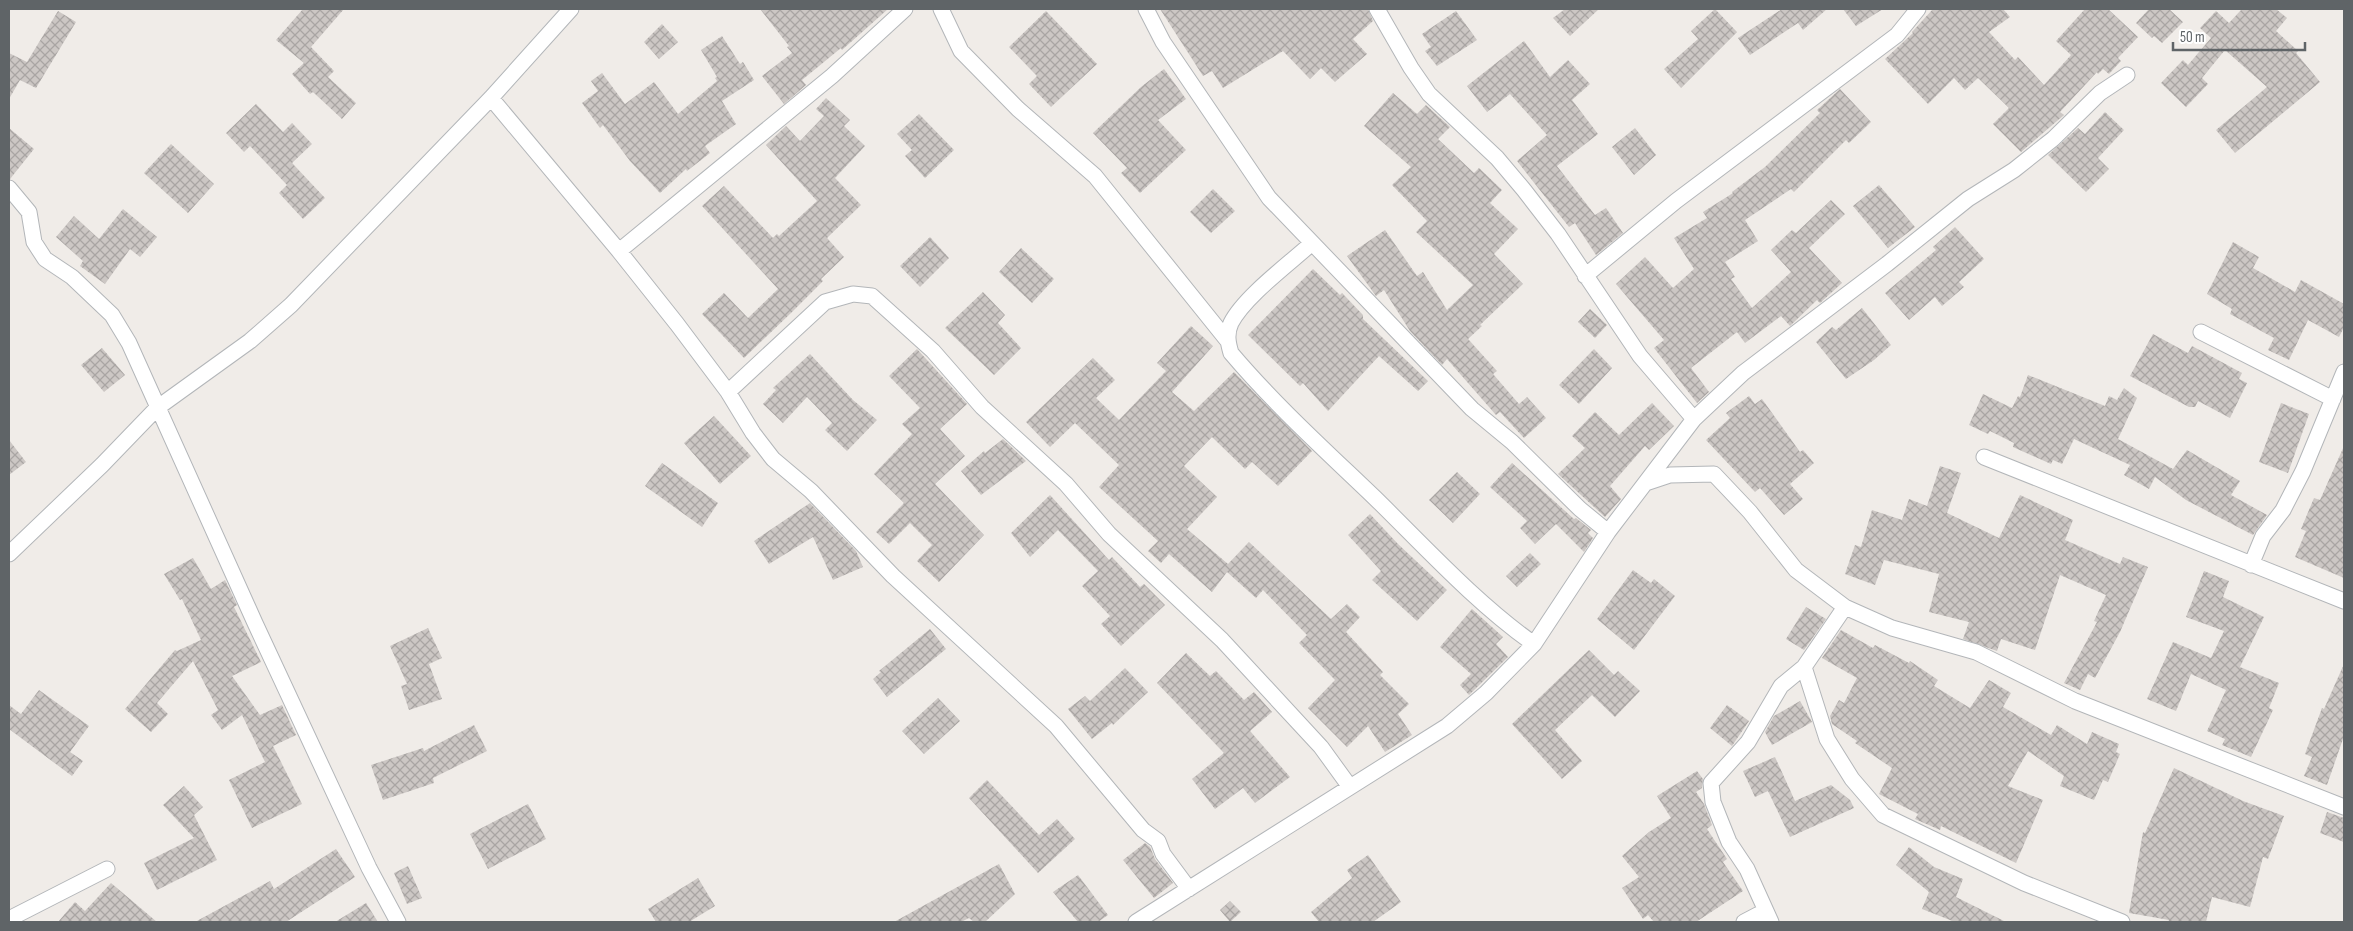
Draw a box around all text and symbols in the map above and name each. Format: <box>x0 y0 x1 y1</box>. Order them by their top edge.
scale bar <box>2173 20 2306 52</box>
text: 50 m <box>2180 28 2205 47</box>

